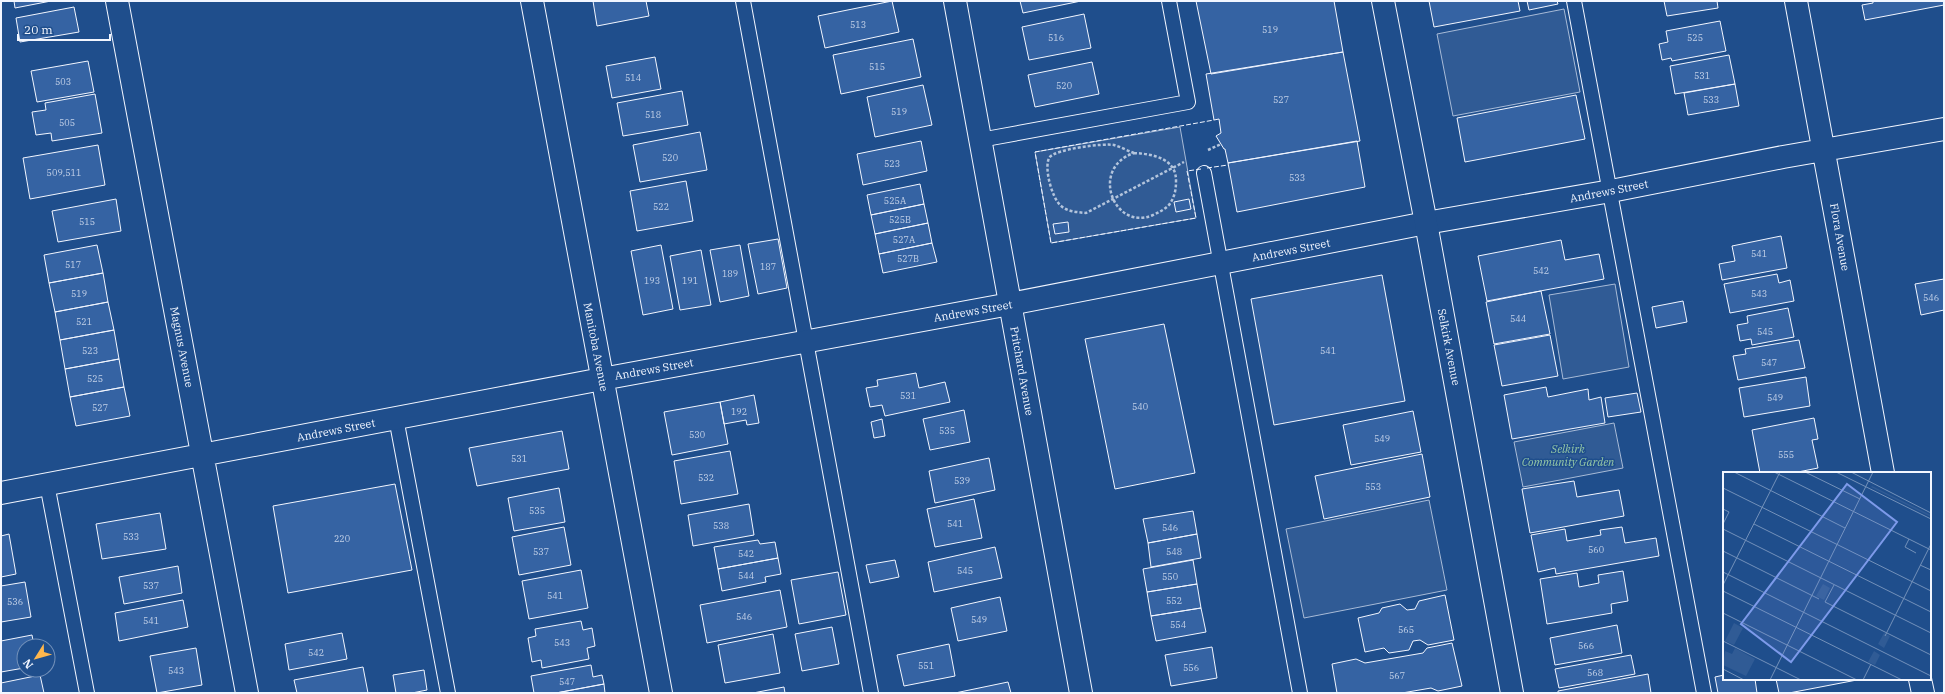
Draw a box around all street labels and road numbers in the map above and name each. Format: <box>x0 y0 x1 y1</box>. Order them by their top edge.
street label: Andrews Street <box>1569 177 1649 205</box>
street label: Flora Avenue <box>1827 202 1853 272</box>
street label: Andrews Street <box>1251 236 1331 264</box>
street label: Andrews Street <box>933 297 1013 325</box>
street label: Manitoba Avenue <box>581 301 611 393</box>
street label: Magnus Avenue <box>167 305 197 389</box>
street label: Selkirk Avenue <box>1435 307 1463 387</box>
street label: Pritchard Avenue <box>1007 325 1037 417</box>
street label: Andrews Street <box>614 355 694 383</box>
street label: Andrews Street <box>296 416 376 444</box>

